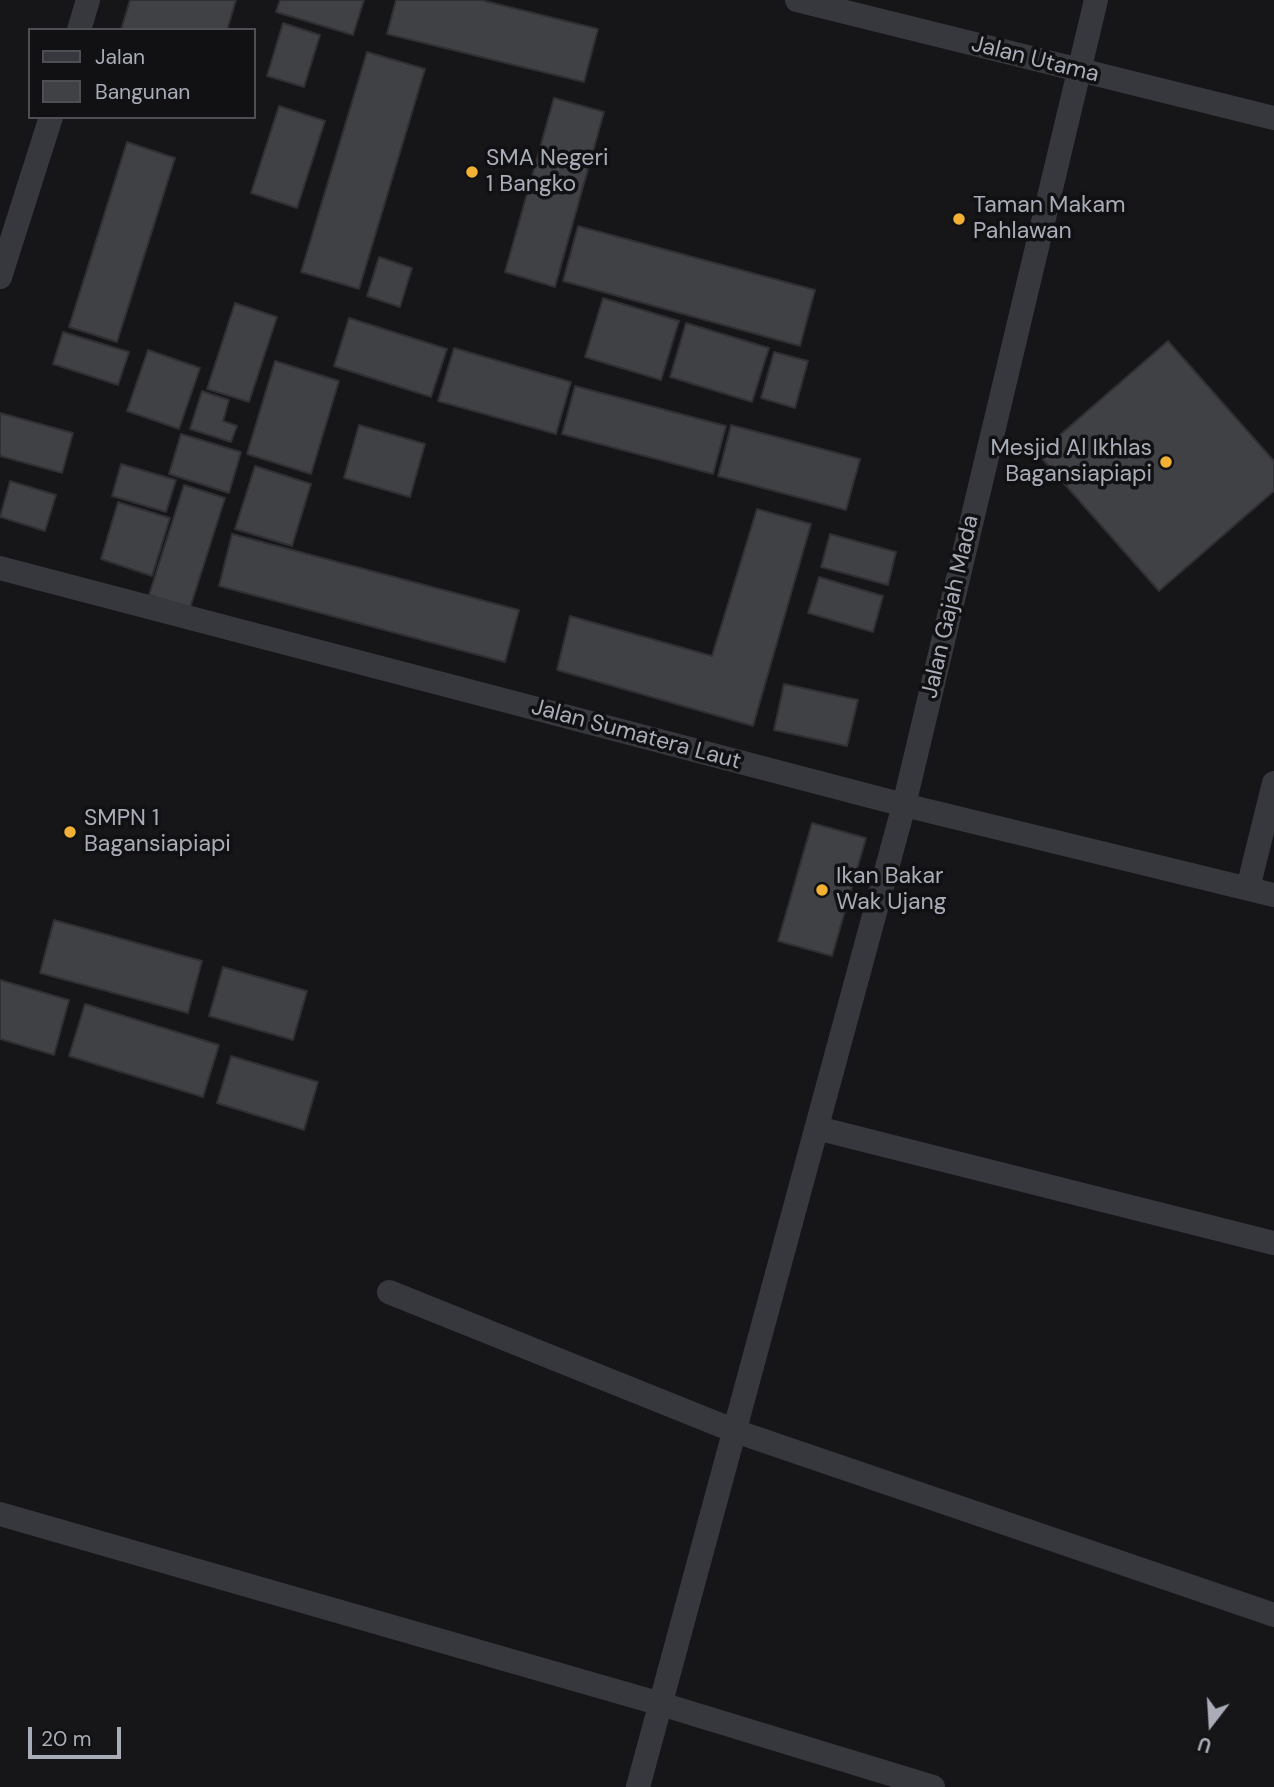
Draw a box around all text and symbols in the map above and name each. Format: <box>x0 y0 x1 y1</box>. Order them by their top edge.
legend <box>28 28 256 119</box>
street label: Jalan Utama <box>968 31 1102 89</box>
text: Jalan <box>95 43 145 71</box>
text: Bangunan <box>95 78 190 106</box>
place label: SMA Negeri 1 Bangko <box>486 145 608 199</box>
marker: SMA Negeri 1 Bangko <box>464 164 480 180</box>
place label: Taman Makam Pahlawan <box>973 192 1125 246</box>
marker: Taman Makam Pahlawan <box>951 211 967 227</box>
place label: Mesjid Al Ikhlas Bagansiapiapi <box>990 435 1152 489</box>
marker: Mesjid Al Ikhlas Bagansiapiapi <box>1158 454 1174 470</box>
street label: Jalan Gajah Mada <box>917 513 985 701</box>
street label: Jalan Sumatera Laut <box>528 694 744 776</box>
place label: SMPN 1 Bagansiapiapi <box>84 805 231 859</box>
marker: SMPN 1 Bagansiapiapi <box>62 824 78 840</box>
place label: Ikan Bakar Wak Ujang <box>836 863 947 917</box>
marker: Ikan Bakar Wak Ujang <box>814 882 830 898</box>
north arrow <box>1176 1689 1246 1759</box>
scale bar <box>32 1714 124 1758</box>
text: 20 m <box>41 1725 92 1753</box>
text: U <box>1195 1731 1215 1758</box>

